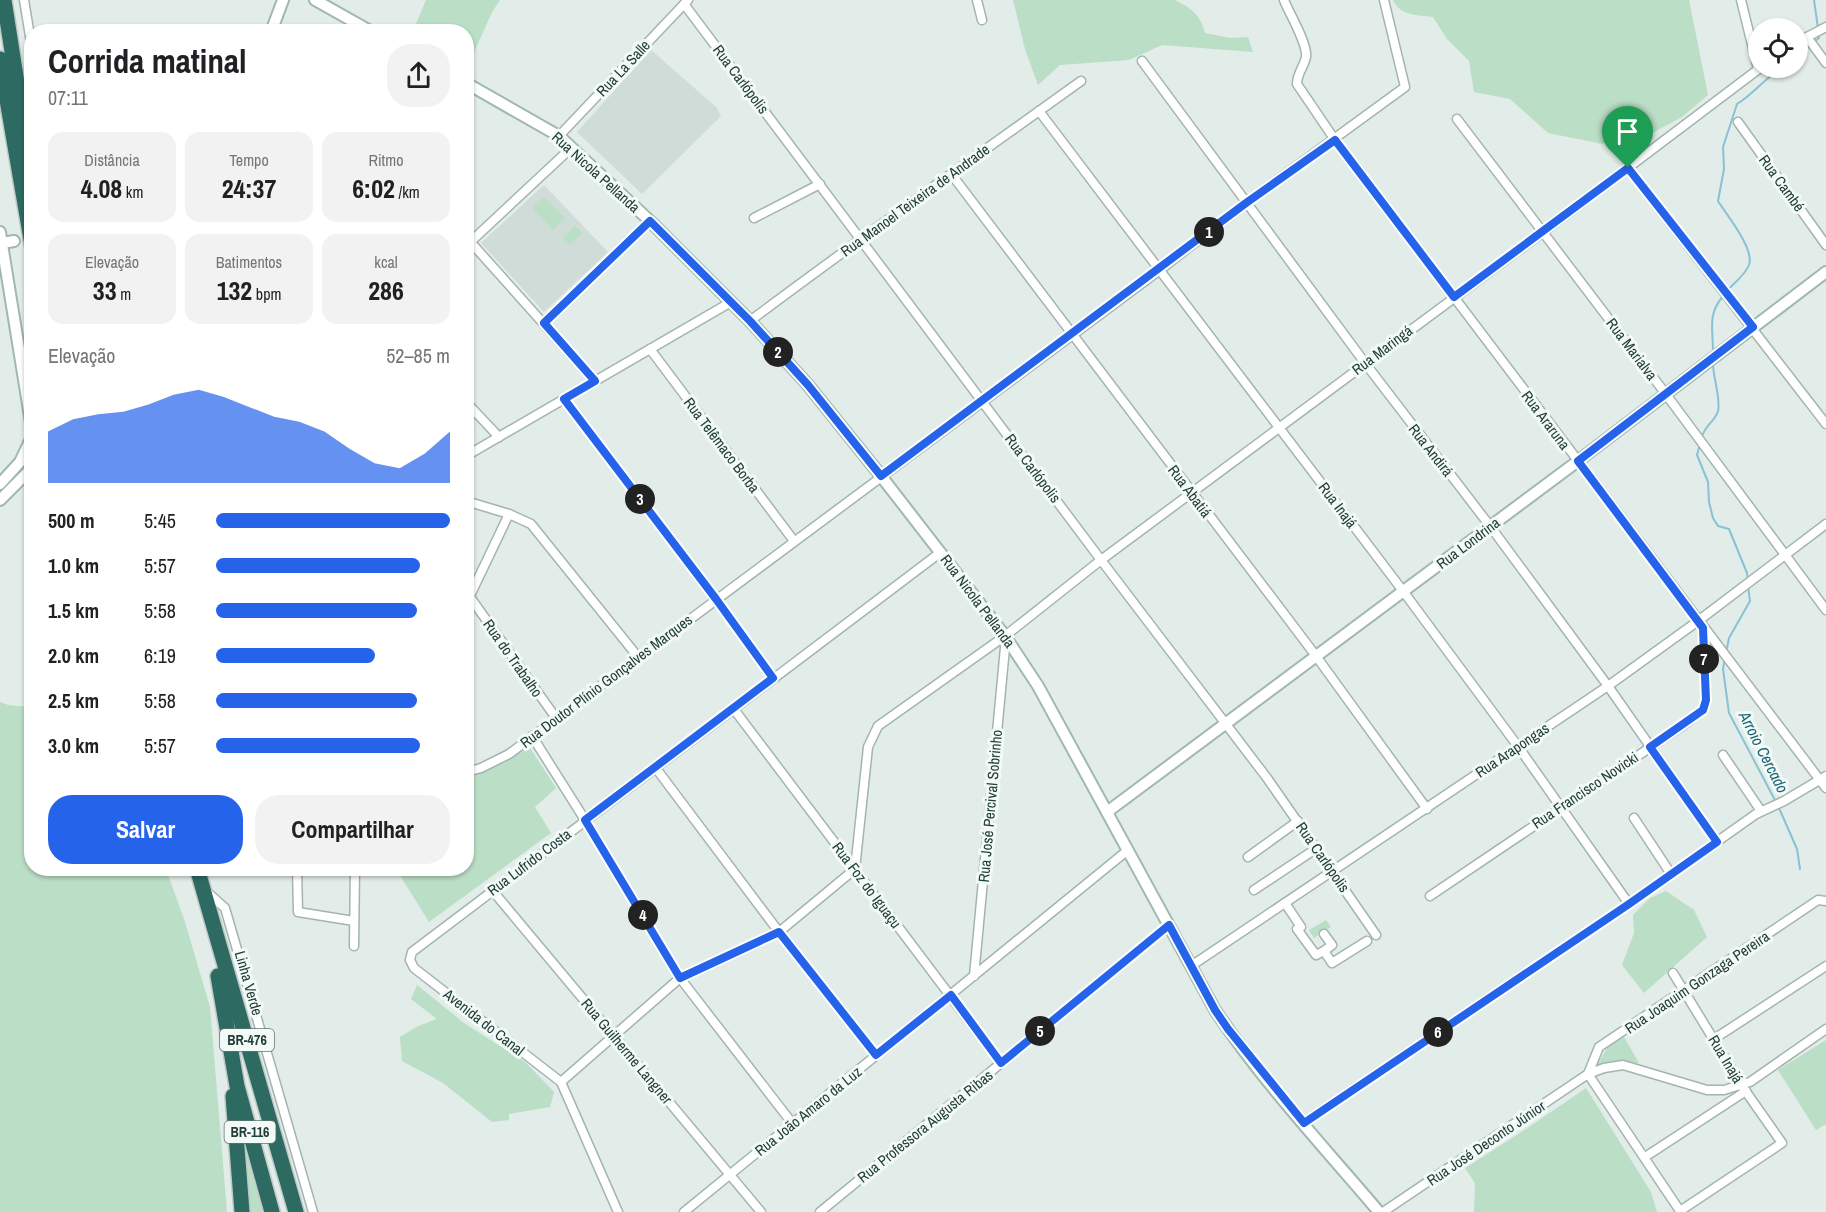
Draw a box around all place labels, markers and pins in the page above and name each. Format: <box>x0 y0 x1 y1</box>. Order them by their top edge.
pin <box>1602 106 1653 168</box>
pin: 1 <box>1194 217 1224 247</box>
pin: 2 <box>763 337 793 367</box>
pin: 3 <box>625 484 655 514</box>
pin: 7 <box>1689 644 1719 674</box>
pin: 4 <box>628 900 658 930</box>
pin: 5 <box>1025 1016 1055 1046</box>
pin: 6 <box>1423 1017 1453 1047</box>

